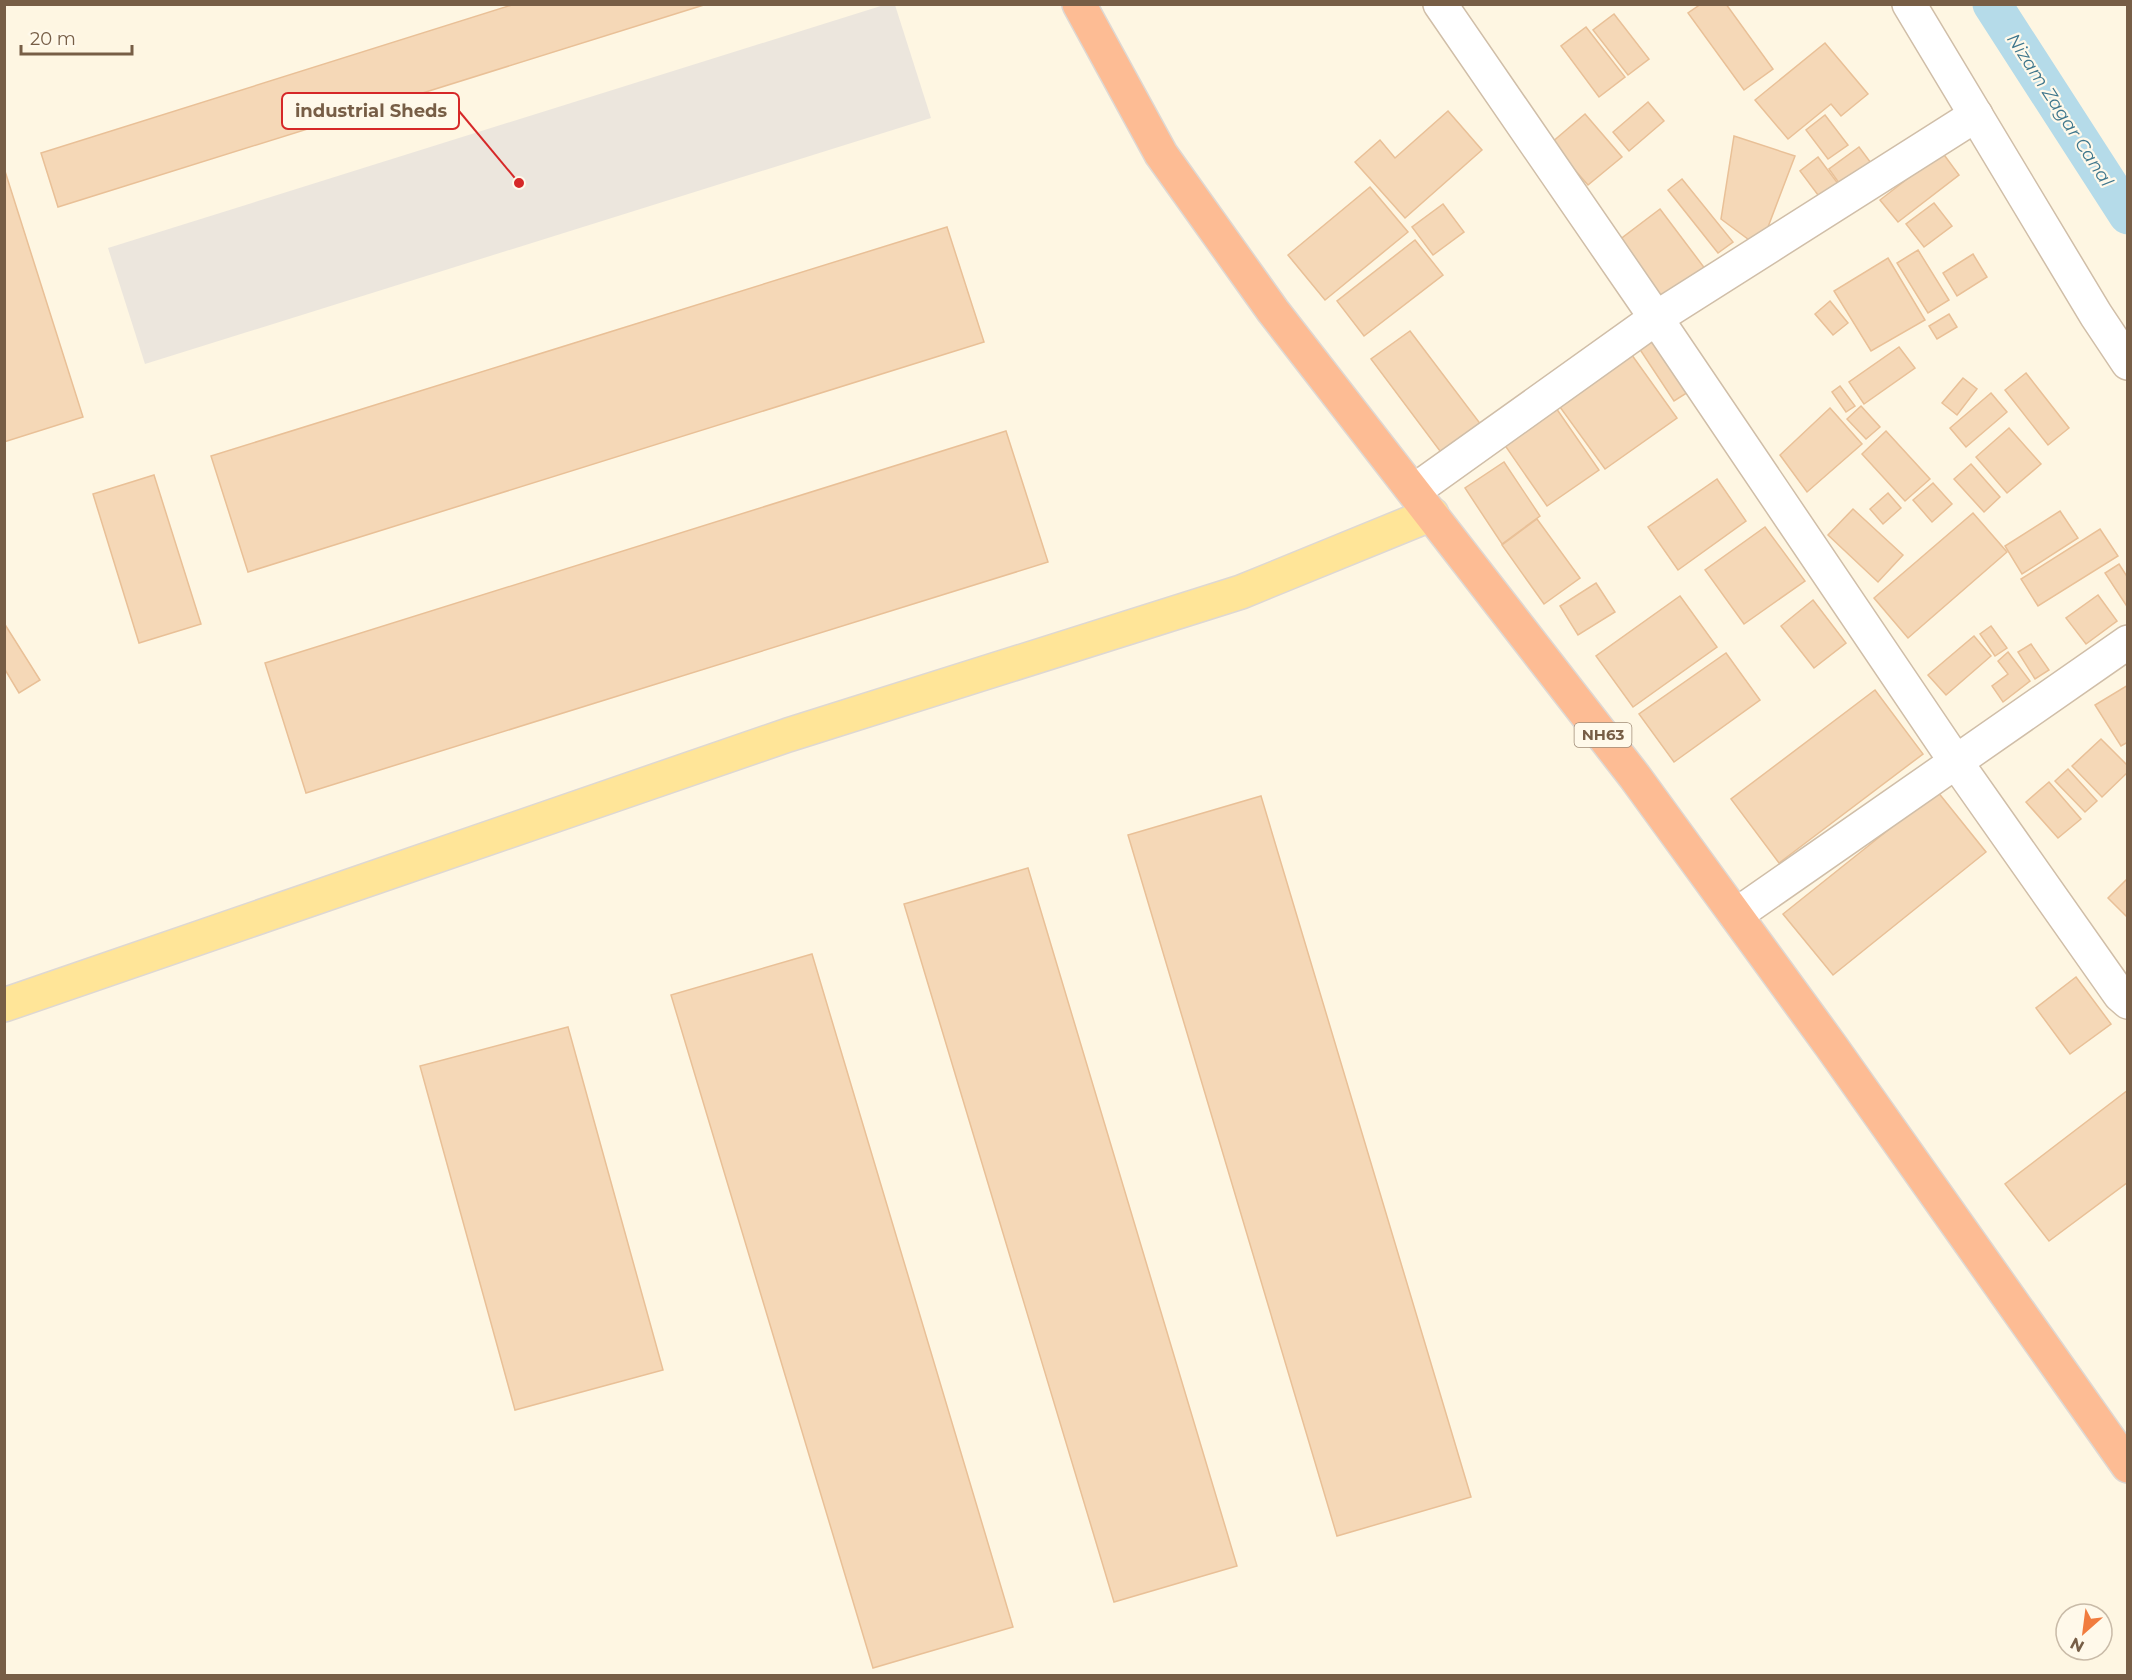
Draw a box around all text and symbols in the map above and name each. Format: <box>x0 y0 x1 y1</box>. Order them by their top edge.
scale bar <box>21 18 132 56</box>
text: 20 m <box>30 28 76 50</box>
water label: Nizam Zagar Canal <box>2002 29 2118 191</box>
callout: industrial Sheds <box>282 93 459 129</box>
text: industrial Sheds <box>295 100 448 122</box>
road number: NH63 <box>1574 723 1632 747</box>
north arrow <box>2054 1602 2114 1662</box>
text: N <box>2067 1633 2087 1656</box>

